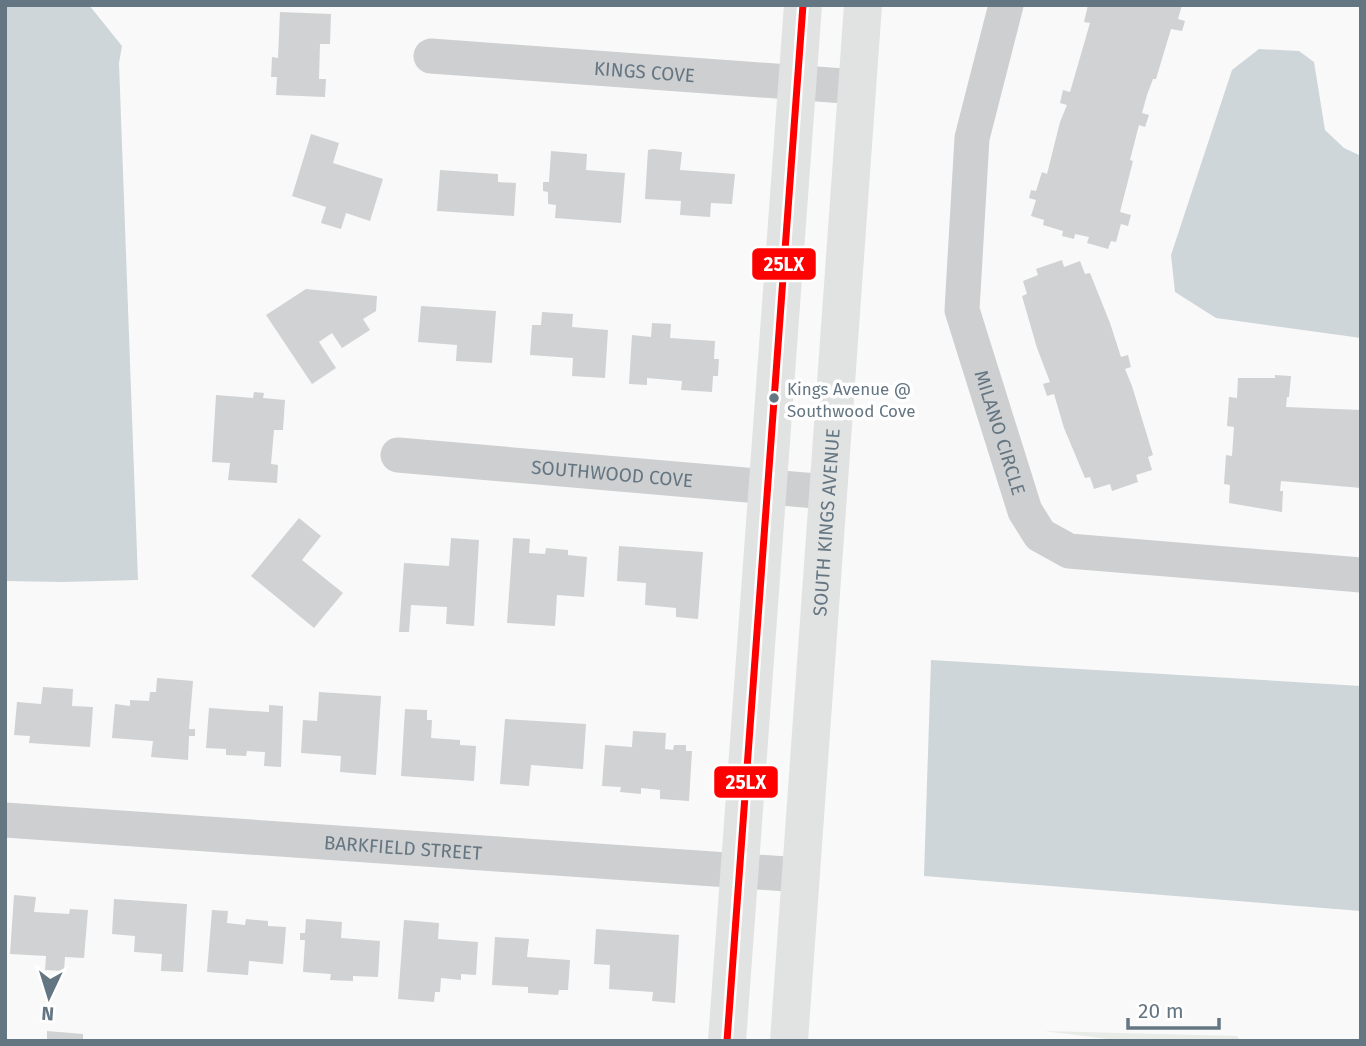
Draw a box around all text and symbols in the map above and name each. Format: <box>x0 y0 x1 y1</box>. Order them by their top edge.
street label: KINGS COVE <box>593 57 696 87</box>
line badge: 25LX <box>751 247 817 281</box>
text: 25LX <box>764 253 805 276</box>
street label: MILANO CIRCLE <box>970 367 1030 498</box>
place label: Kings Avenue @ Southwood Cove <box>787 379 916 422</box>
marker: Kings Avenue @ Southwood Cove <box>767 391 781 405</box>
street label: SOUTH KINGS AVENUE <box>808 428 845 617</box>
street label: SOUTHWOOD COVE <box>530 456 694 492</box>
line badge: 25LX <box>713 765 779 799</box>
text: 25LX <box>726 771 767 794</box>
street label: BARKFIELD STREET <box>323 831 483 865</box>
north arrow <box>14 962 84 1032</box>
scale bar <box>1128 986 1219 1030</box>
text: 20 m <box>1138 998 1184 1024</box>
text: N <box>41 1002 55 1025</box>

